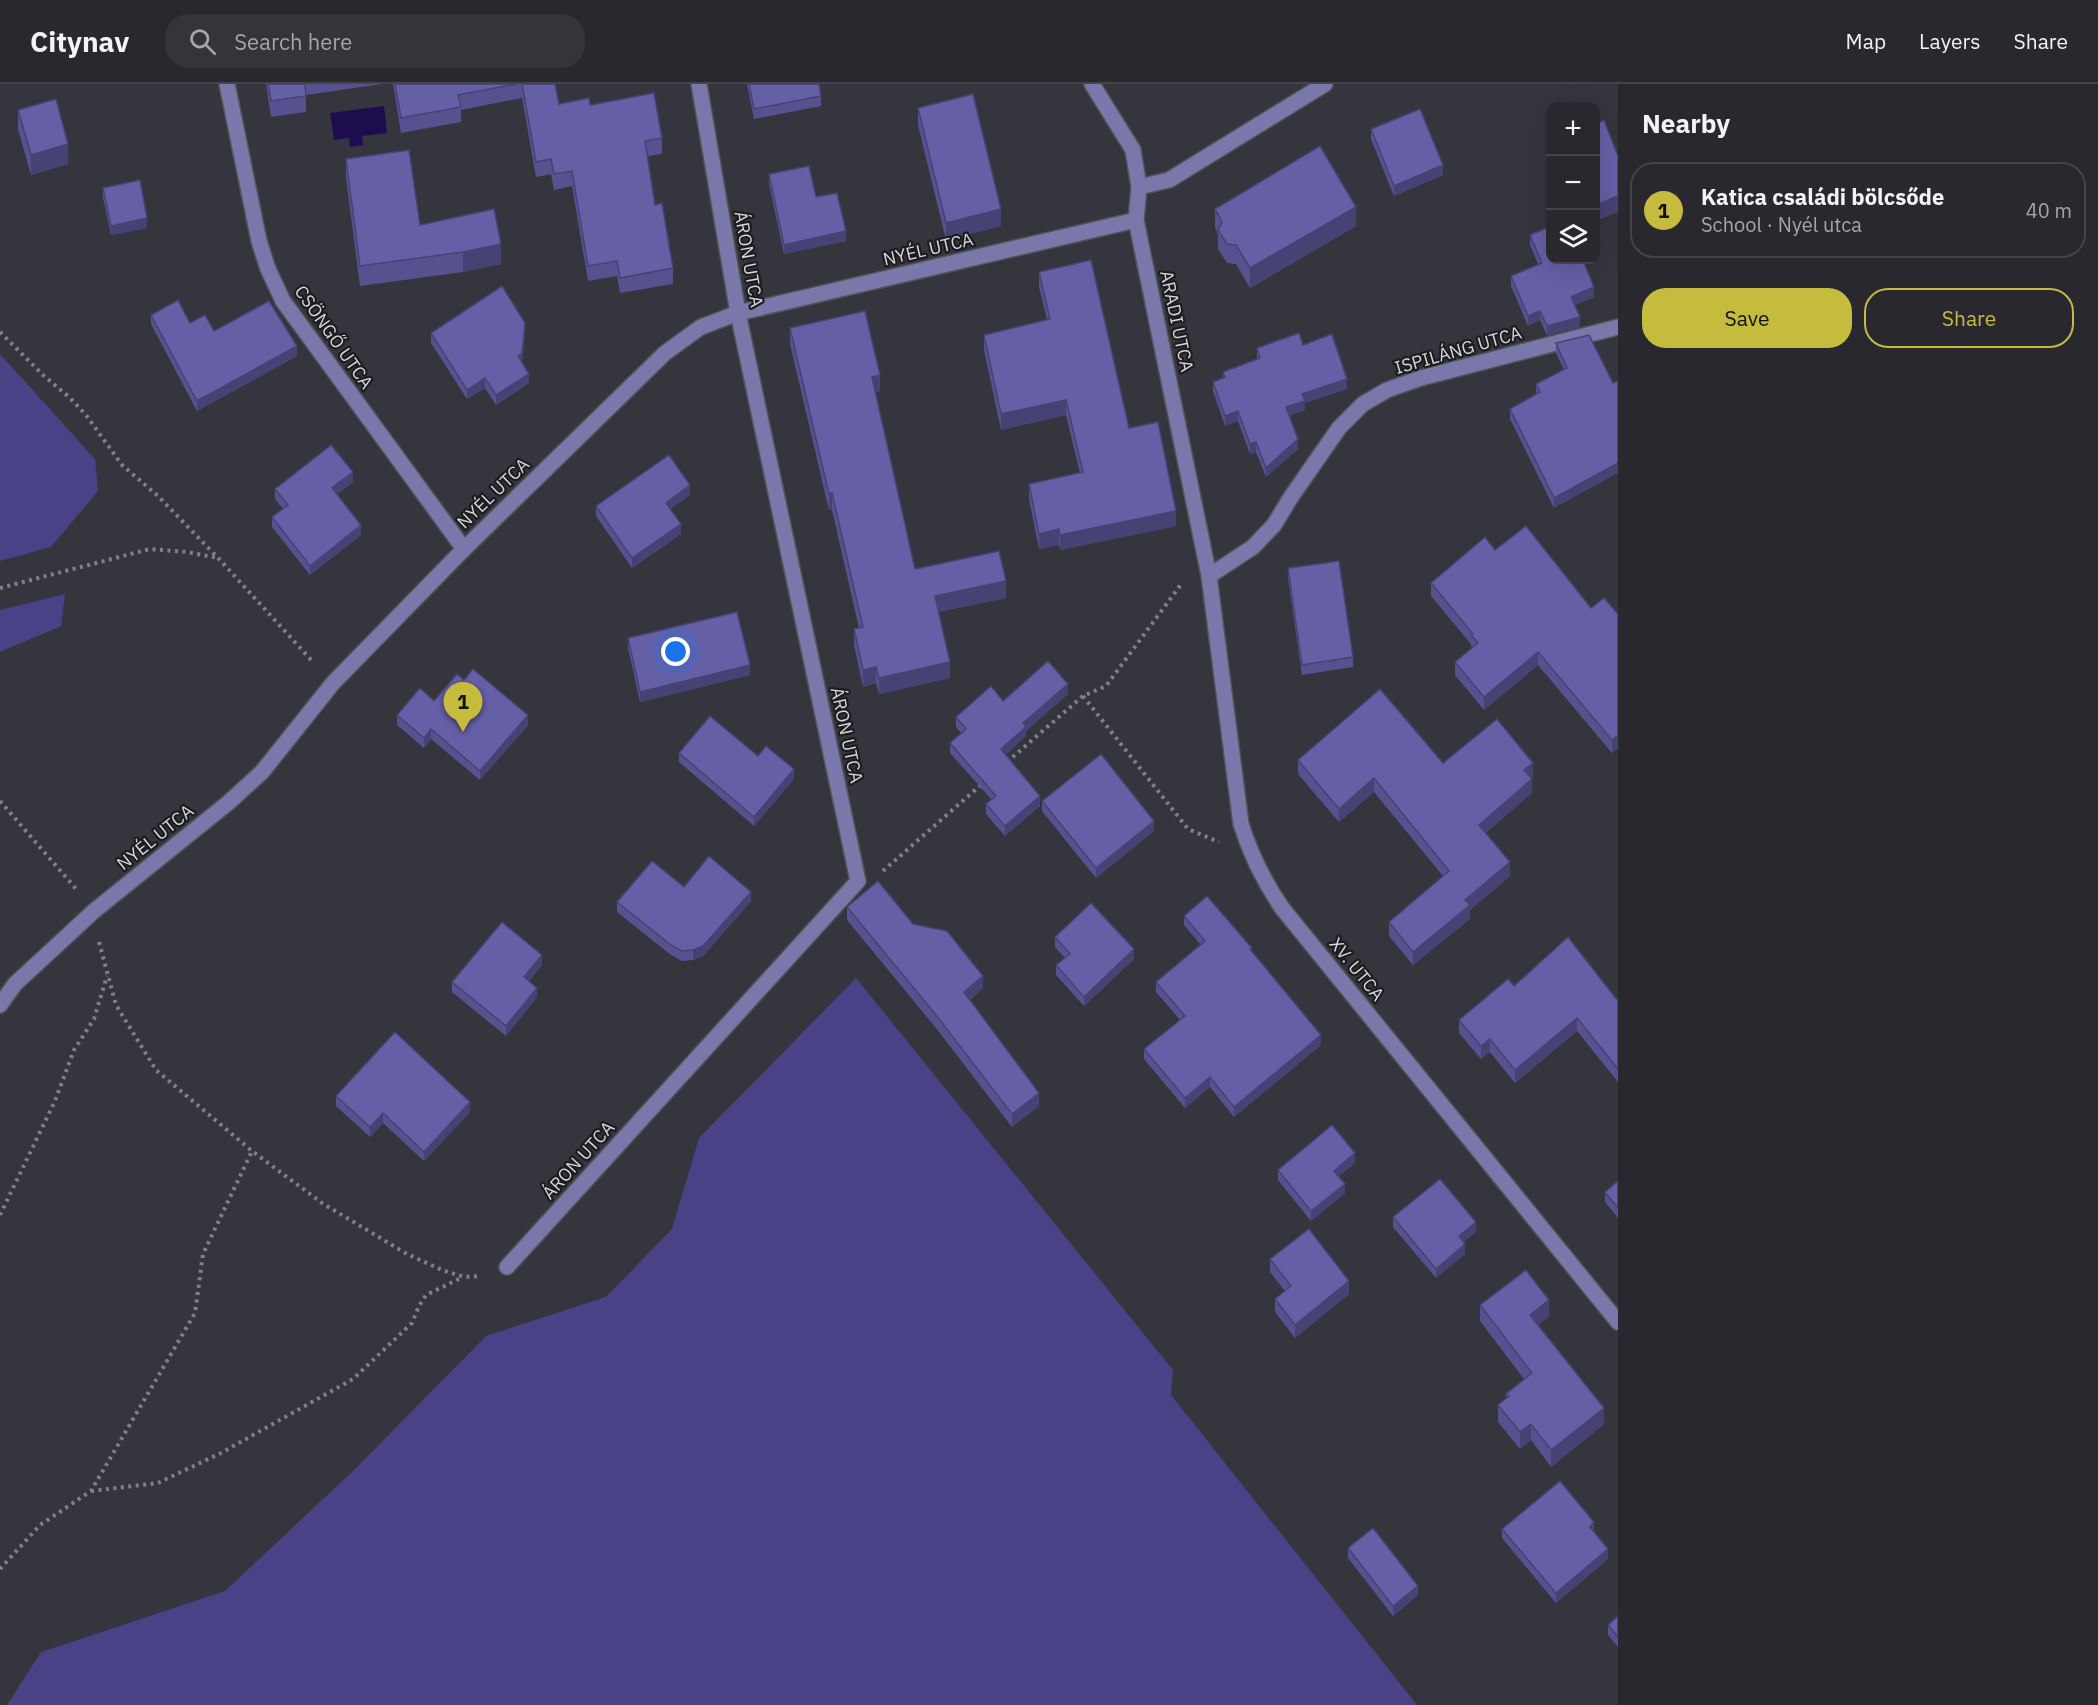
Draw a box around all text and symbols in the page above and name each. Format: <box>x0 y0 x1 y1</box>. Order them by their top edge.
search box <box>165 14 585 68</box>
text: Citynav <box>30 23 129 60</box>
icon: search <box>186 25 219 58</box>
text: Search here <box>234 27 352 56</box>
text: Map <box>1846 27 1886 55</box>
text: Layers <box>1919 27 1981 55</box>
text: Share <box>2014 27 2068 55</box>
map controls <box>1546 102 1600 264</box>
button: + <box>1546 102 1600 156</box>
text: Nearby <box>1642 106 1730 140</box>
button: − <box>1546 156 1600 210</box>
text: Katica családi bölcsőde <box>1701 182 1944 211</box>
text: 1 <box>1658 197 1670 224</box>
text: 40 m <box>2026 197 2072 224</box>
street label: ÁRON UTCA <box>729 209 769 309</box>
button: layers <box>1546 210 1600 264</box>
text: School · Nyél utca <box>1701 211 1862 238</box>
street label: NYÉL UTCA <box>881 227 976 271</box>
street label: ARADI UTCA <box>1155 268 1199 374</box>
street label: CSÖNGŐ UTCA <box>290 281 379 394</box>
button: Save <box>1642 288 1852 348</box>
button: Share <box>1864 288 2074 348</box>
street label: ISPILÁNG UTCA <box>1392 321 1525 379</box>
street label: NYÉL UTCA <box>452 452 534 533</box>
your location <box>661 637 690 666</box>
pin: 1 <box>444 682 482 732</box>
street label: ÁRON UTCA <box>826 685 868 786</box>
street label: NYÉL UTCA <box>112 799 198 875</box>
street label: XV. UTCA <box>1324 933 1390 1006</box>
street label: ÁRON UTCA <box>537 1116 619 1204</box>

